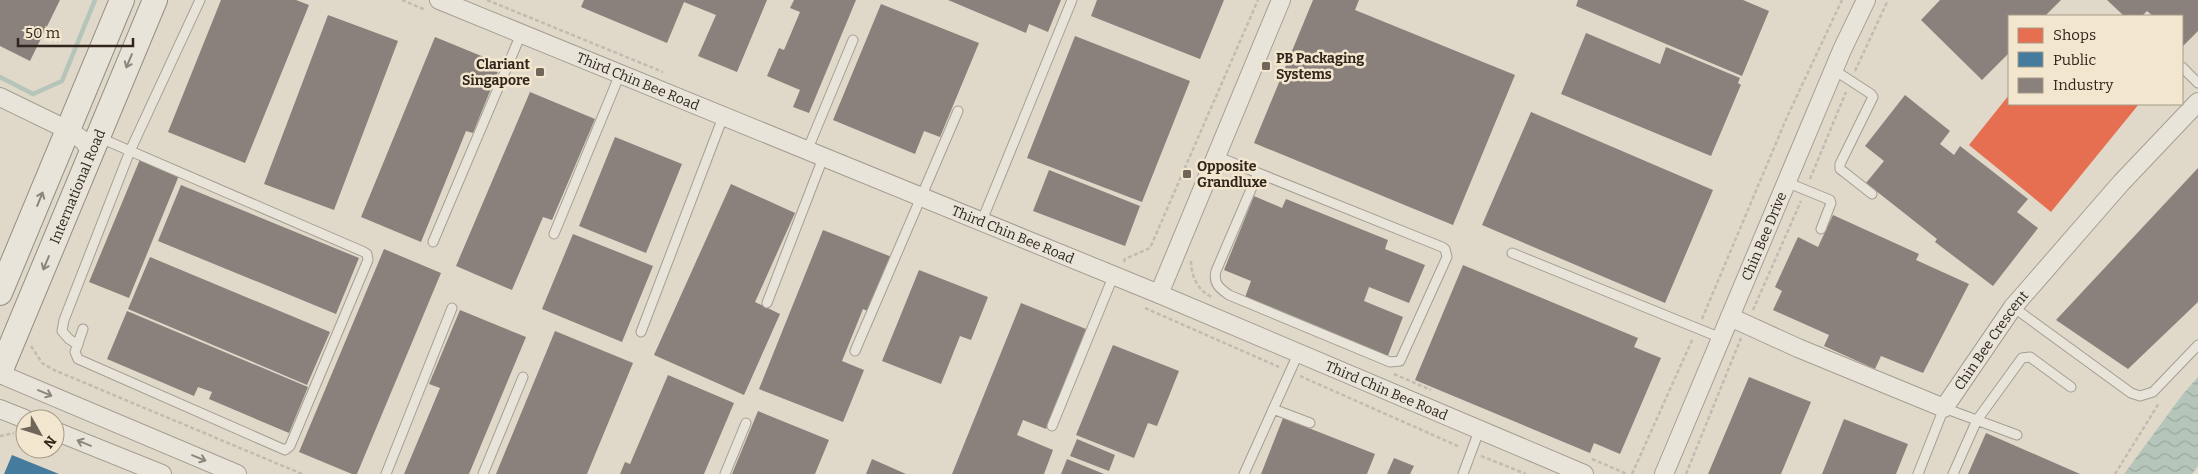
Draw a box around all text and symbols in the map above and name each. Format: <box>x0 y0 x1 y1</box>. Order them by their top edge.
scale bar <box>18 15 132 47</box>
legend <box>2008 15 2183 105</box>
text: 50 m <box>25 24 61 42</box>
text: Shops <box>2053 26 2096 44</box>
street label: Third Chin Bee Road <box>574 49 702 114</box>
place label: PB Packaging Systems <box>1276 50 1364 83</box>
text: Public <box>2053 51 2097 69</box>
one-way arrow <box>124 53 134 68</box>
place label: Clariant Singapore <box>462 56 530 89</box>
marker: PB Packaging Systems <box>1260 60 1272 72</box>
marker: Clariant Singapore <box>534 66 546 78</box>
text: Industry <box>2053 76 2113 94</box>
street label: International Road <box>46 127 109 247</box>
place label: Opposite Grandluxe <box>1197 158 1267 191</box>
marker: Opposite Grandluxe <box>1181 168 1193 180</box>
street label: Chin Bee Drive <box>1738 189 1791 283</box>
one-way arrow <box>35 192 45 207</box>
street label: Third Chin Bee Road <box>949 202 1077 268</box>
one-way arrow <box>40 255 50 270</box>
street label: Chin Bee Crescent <box>1951 287 2032 394</box>
street label: Third Chin Bee Road <box>1323 357 1450 424</box>
one-way arrow <box>37 389 52 399</box>
north arrow <box>15 409 65 459</box>
text: N <box>40 432 60 452</box>
one-way arrow <box>77 437 92 446</box>
one-way arrow <box>191 454 206 464</box>

